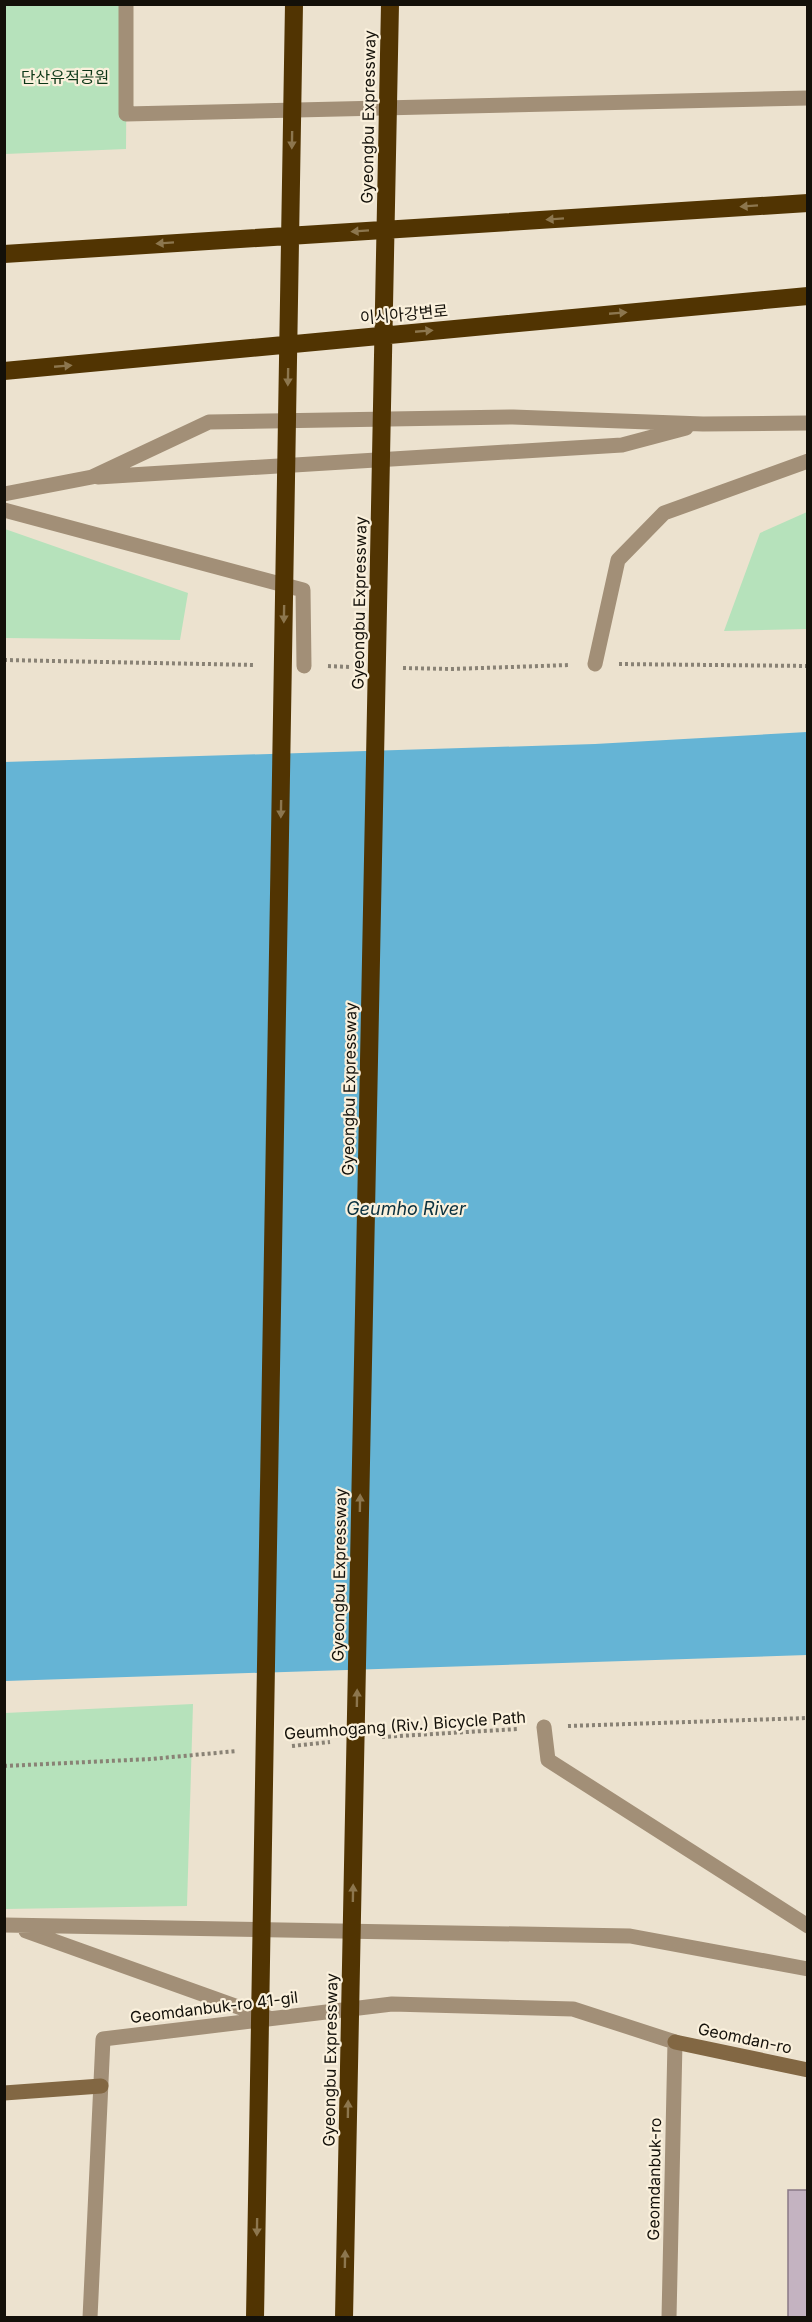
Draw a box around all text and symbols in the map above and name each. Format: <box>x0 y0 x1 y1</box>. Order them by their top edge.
street label: Gyeongbu Expressway <box>356 30 380 204</box>
park label: 단산유적공원 <box>21 67 109 87</box>
one-way arrow <box>287 130 297 149</box>
one-way arrow <box>740 202 759 211</box>
one-way arrow <box>545 214 564 223</box>
one-way arrow <box>350 226 369 235</box>
one-way arrow <box>156 239 175 248</box>
street label: 이시아강변로 <box>359 300 449 328</box>
one-way arrow <box>609 308 628 318</box>
one-way arrow <box>415 326 434 336</box>
one-way arrow <box>53 361 72 371</box>
one-way arrow <box>283 367 293 386</box>
street label: Gyeongbu Expressway <box>347 516 371 690</box>
one-way arrow <box>279 604 289 623</box>
one-way arrow <box>276 799 285 818</box>
street label: Gyeongbu Expressway <box>337 1002 361 1176</box>
water label: Geumho River <box>346 1198 467 1219</box>
street label: Gyeongbu Expressway <box>327 1488 351 1662</box>
one-way arrow <box>356 1494 365 1513</box>
one-way arrow <box>352 1689 361 1708</box>
street label: Geumhogang (Riv.) Bicycle Path <box>283 1707 527 1743</box>
one-way arrow <box>348 1883 357 1902</box>
street label: Gyeongbu Expressway <box>318 1973 342 2147</box>
street label: Geomdanbuk-ro 41-gil <box>129 1987 299 2027</box>
street label: Geomdan-ro <box>696 2018 794 2058</box>
one-way arrow <box>344 2099 353 2118</box>
street label: Geomdanbuk-ro <box>643 2117 665 2241</box>
one-way arrow <box>252 2217 261 2236</box>
one-way arrow <box>341 2250 350 2269</box>

